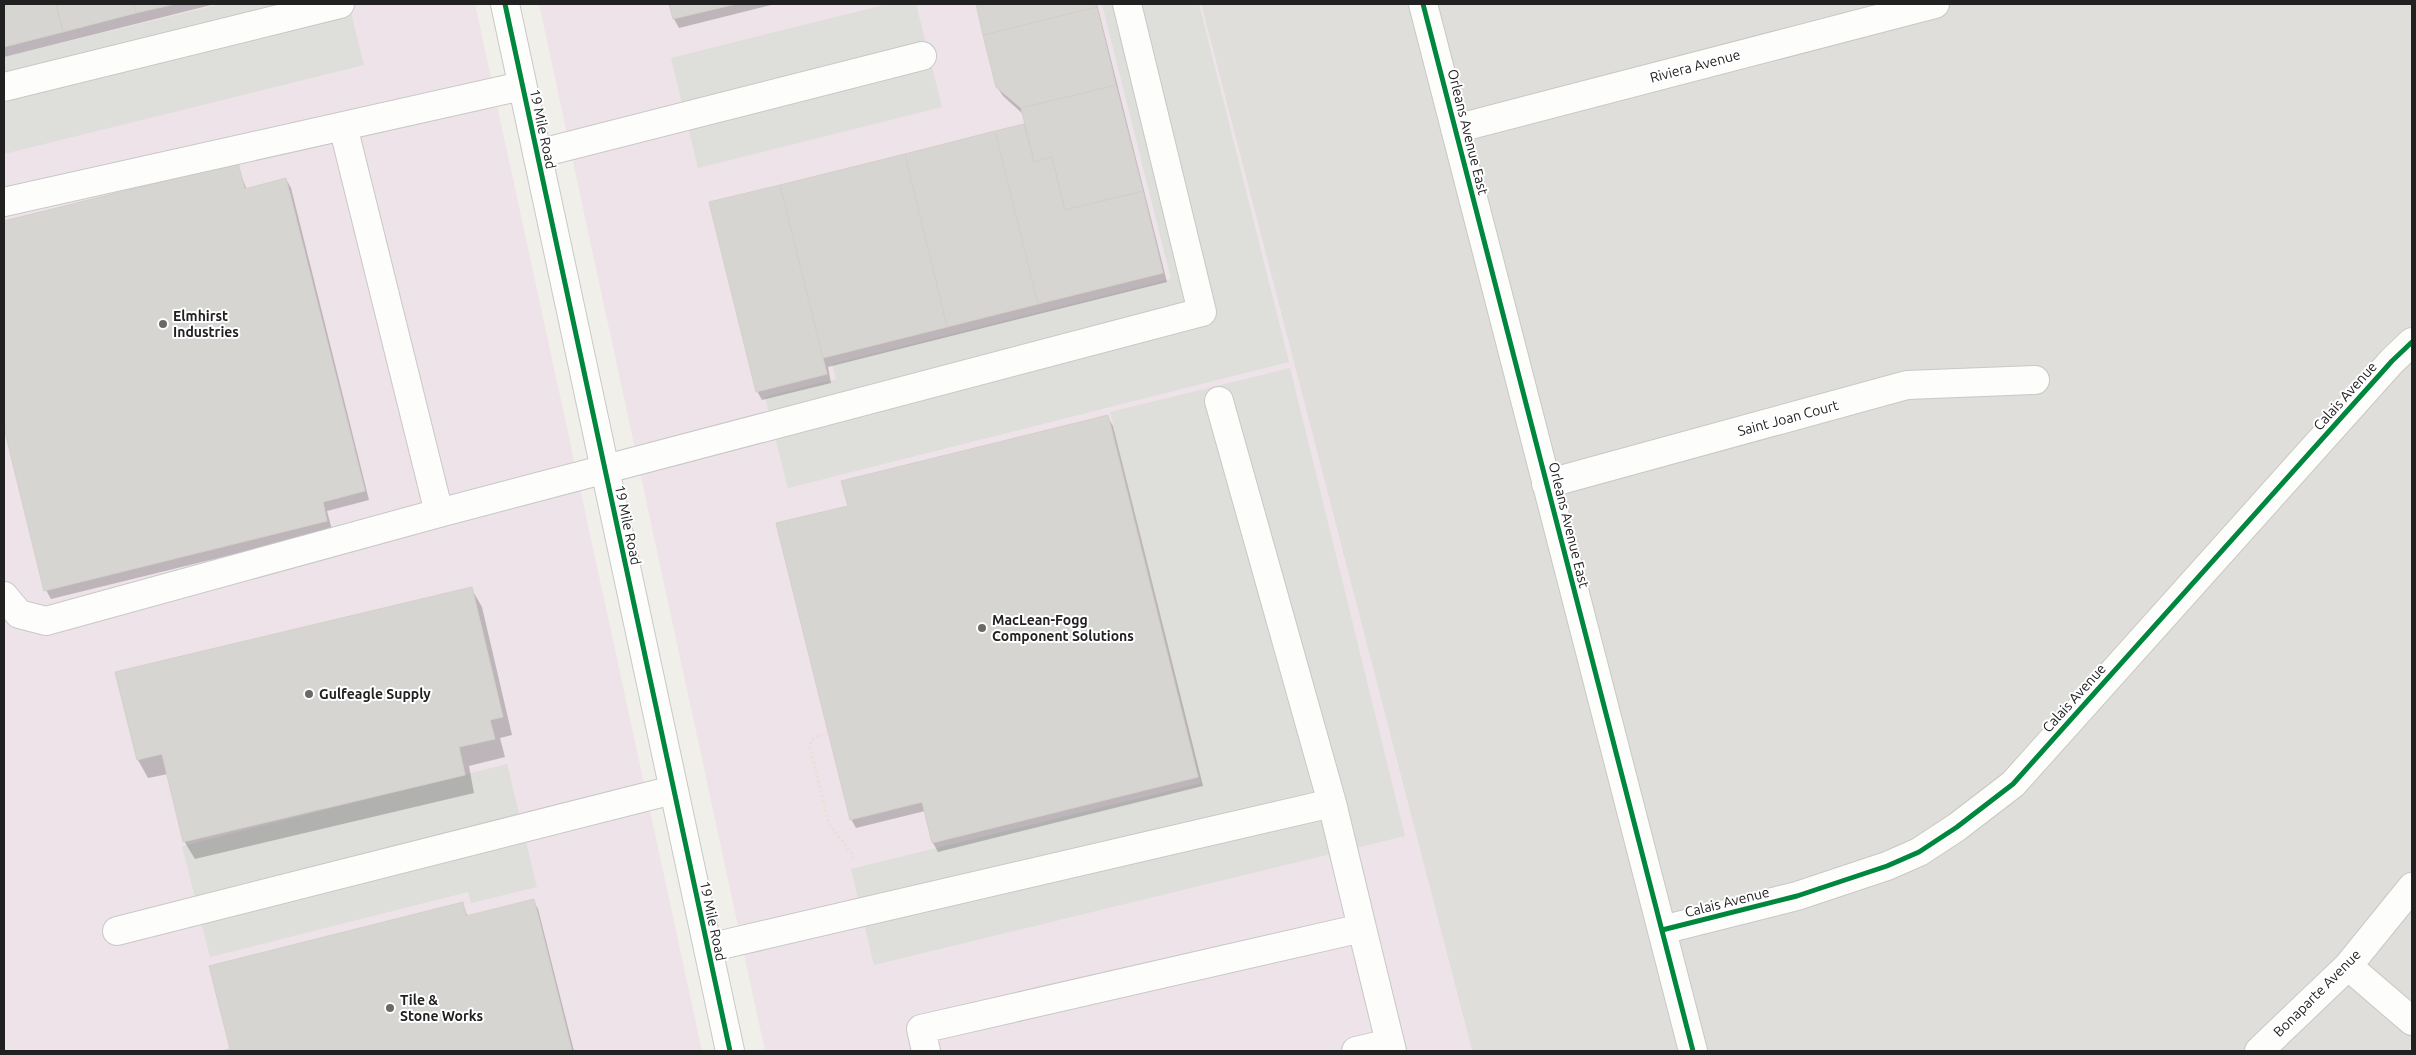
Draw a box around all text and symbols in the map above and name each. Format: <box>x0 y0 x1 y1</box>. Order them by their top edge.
street label: Riviera Avenue <box>1648 46 1742 86</box>
street label: Orleans Avenue East <box>1445 67 1491 197</box>
street label: 19 Mile Road <box>527 88 559 170</box>
place label: Elmhirst Industries <box>173 308 239 340</box>
marker: Elmhirst Industries <box>157 318 169 330</box>
street label: Calais Avenue <box>2310 358 2380 434</box>
street label: Saint Joan Court <box>1736 397 1841 439</box>
street label: Orleans Avenue East <box>1546 460 1592 590</box>
street label: 19 Mile Road <box>612 484 644 566</box>
place label: MacLean-Fogg Component Solutions <box>992 612 1134 644</box>
marker: MacLean-Fogg Component Solutions <box>976 622 988 634</box>
street label: Calais Avenue <box>2039 660 2109 736</box>
place label: Gulfeagle Supply <box>319 686 431 702</box>
marker: Gulfeagle Supply <box>303 688 315 700</box>
street label: 19 Mile Road <box>697 880 729 962</box>
street label: Calais Avenue <box>1683 884 1771 920</box>
street label: Bonaparte Avenue <box>2270 946 2364 1040</box>
place label: Tile & Stone Works <box>400 992 484 1024</box>
marker: Tile & Stone Works <box>384 1002 396 1014</box>

